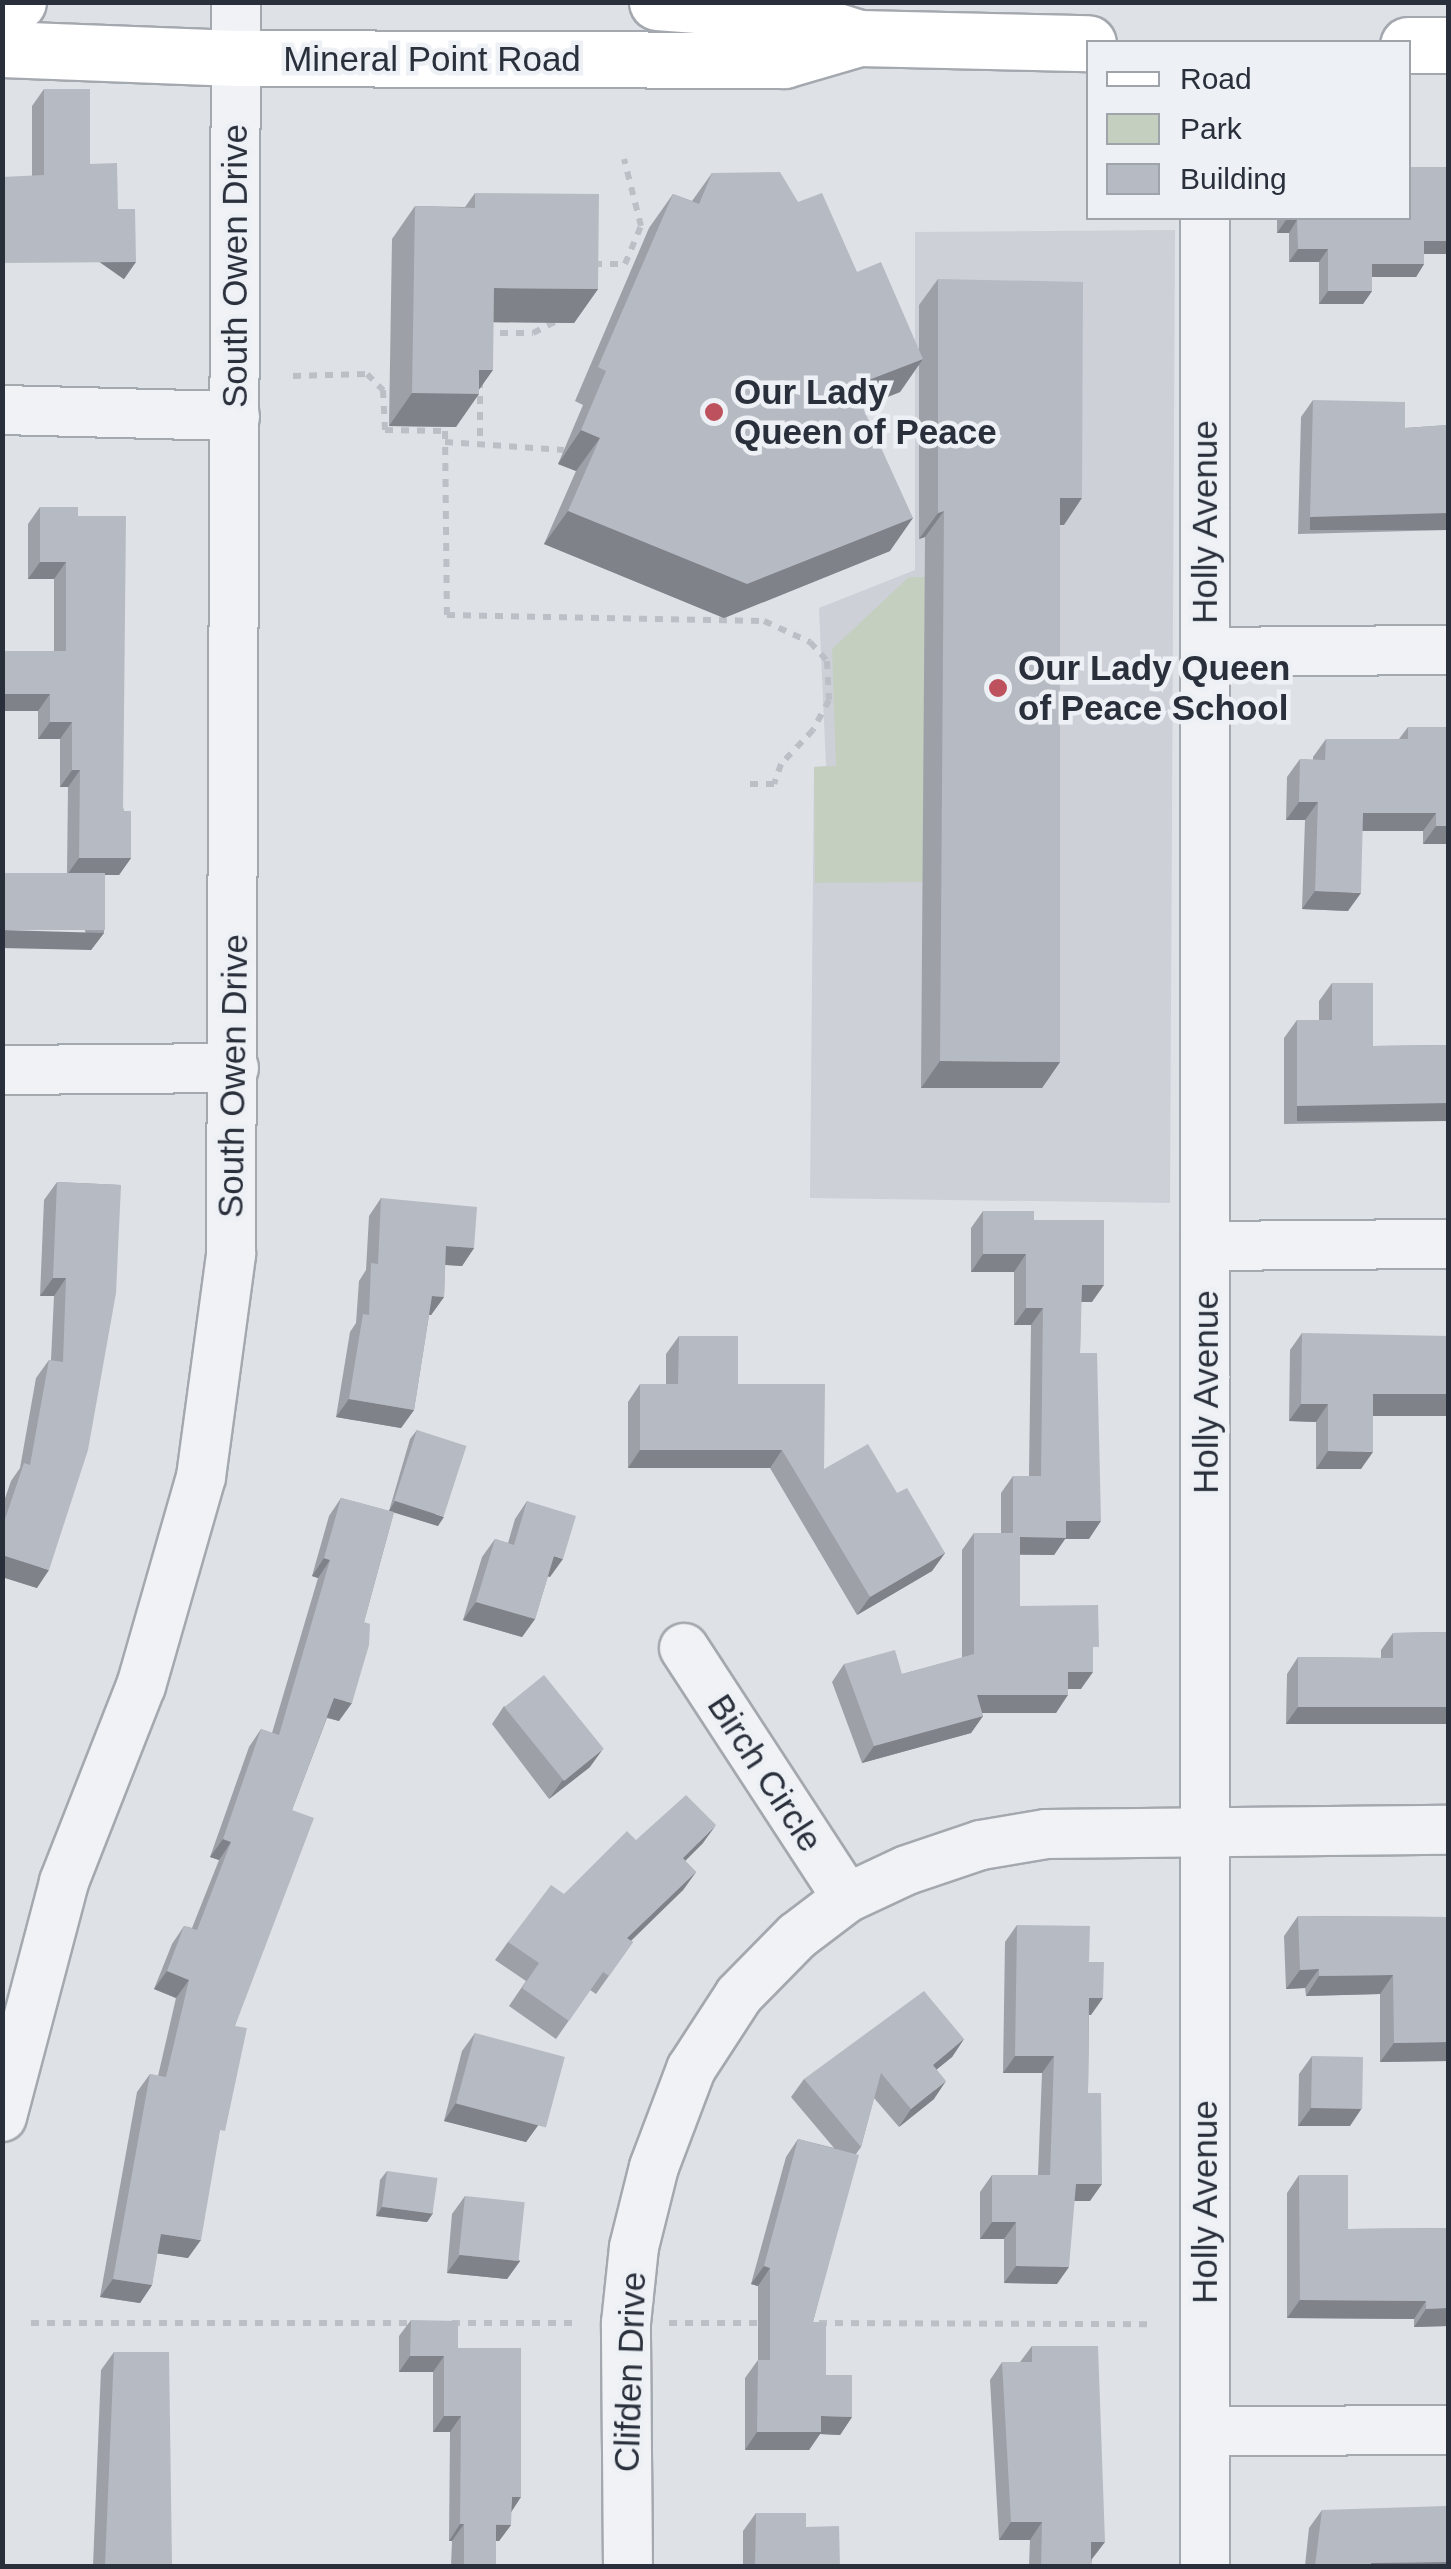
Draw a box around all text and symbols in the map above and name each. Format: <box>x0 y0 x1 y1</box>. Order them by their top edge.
street label: Mineral Point Road <box>283 38 581 80</box>
legend <box>1086 40 1411 220</box>
text: Road <box>1180 62 1252 95</box>
text: Park <box>1180 112 1242 145</box>
street label: South Owen Drive <box>214 124 256 408</box>
text: Building <box>1180 162 1287 195</box>
place label: Our Lady Queen of Peace <box>734 371 997 453</box>
marker: Our Lady Queen of Peace <box>703 401 725 423</box>
street label: Holly Avenue <box>1184 419 1226 625</box>
place label: Our Lady Queen of Peace School <box>1018 647 1290 729</box>
marker: Our Lady Queen of Peace School <box>987 677 1009 699</box>
street label: South Owen Drive <box>210 934 256 1218</box>
street label: Holly Avenue <box>1185 1289 1227 1495</box>
street label: Birch Circle <box>699 1687 831 1859</box>
street label: Holly Avenue <box>1184 2099 1226 2305</box>
street label: Clifden Drive <box>606 2271 654 2473</box>

